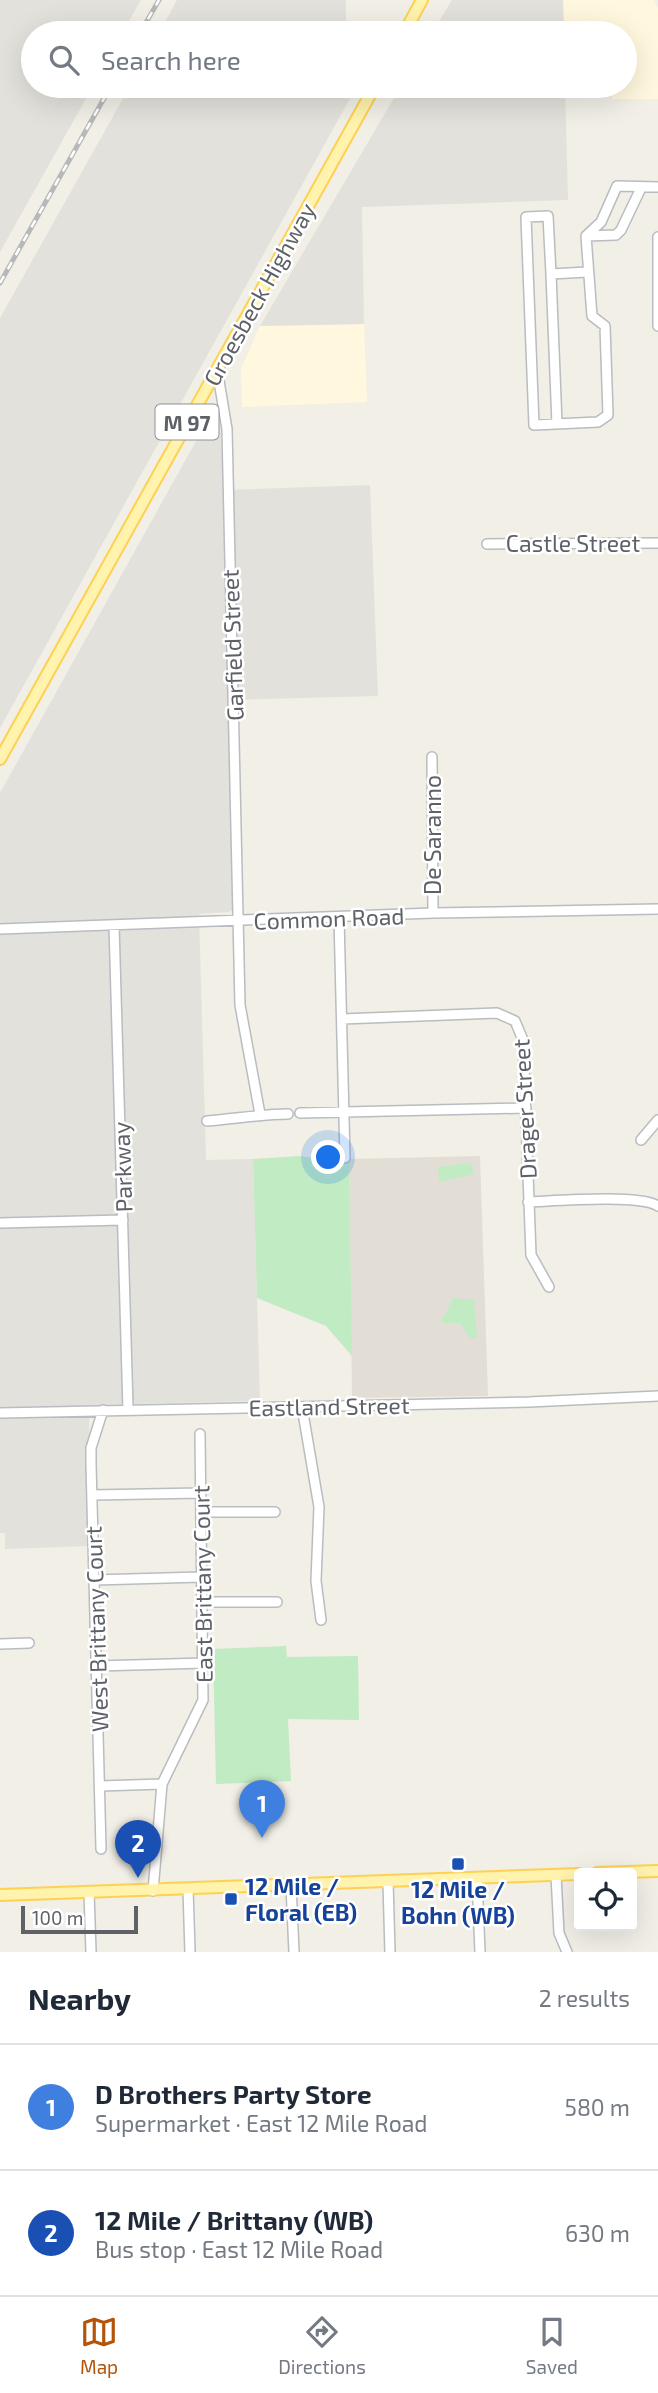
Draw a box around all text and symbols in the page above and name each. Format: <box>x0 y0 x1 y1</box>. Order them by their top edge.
search box <box>21 21 637 98</box>
icon: search <box>45 41 83 79</box>
text: Search here <box>101 44 241 75</box>
street label: Groesbeck Highway <box>197 198 321 390</box>
road number: M 97 <box>156 404 218 440</box>
street label: Castle Street <box>506 529 640 557</box>
street label: Garfield Street <box>215 569 249 721</box>
street label: De Saranno <box>418 775 446 895</box>
street label: Common Road <box>253 901 405 935</box>
street label: Drager Street <box>506 1038 542 1180</box>
street label: Parkway <box>106 1121 138 1213</box>
your location <box>311 1140 345 1174</box>
street label: Eastland Street <box>248 1391 410 1421</box>
street label: East Brittany Court <box>186 1485 218 1683</box>
street label: West Brittany Court <box>78 1525 114 1732</box>
pin: 1 <box>239 1780 285 1838</box>
pin: 2 <box>115 1820 161 1878</box>
marker: 12 Mile / Bohn (WB) <box>450 1856 466 1872</box>
map controls <box>574 1868 637 1931</box>
button: locate <box>574 1868 637 1931</box>
place label: 12 Mile / Floral (EB) <box>245 1872 357 1926</box>
place label: 12 Mile / Bohn (WB) <box>401 1875 515 1929</box>
marker: 12 Mile / Floral (EB) <box>223 1891 239 1907</box>
scale bar <box>21 1903 138 1935</box>
text: 100 m <box>32 1906 83 1929</box>
text: Nearby <box>28 1980 131 2016</box>
text: 2 results <box>539 1984 630 2012</box>
text: D Brothers Party Store <box>95 2078 372 2109</box>
text: 1 <box>46 2093 56 2121</box>
text: 580 m <box>565 2093 630 2121</box>
text: Supermarket · East 12 Mile Road <box>95 2109 428 2137</box>
text: 12 Mile / Brittany (WB) <box>95 2204 373 2235</box>
text: 2 <box>44 2219 58 2247</box>
text: 630 m <box>565 2219 630 2247</box>
text: Bus stop · East 12 Mile Road <box>95 2235 383 2263</box>
tab: Map <box>80 2313 118 2378</box>
tab: Directions <box>278 2313 366 2378</box>
tab: Saved <box>526 2313 578 2378</box>

